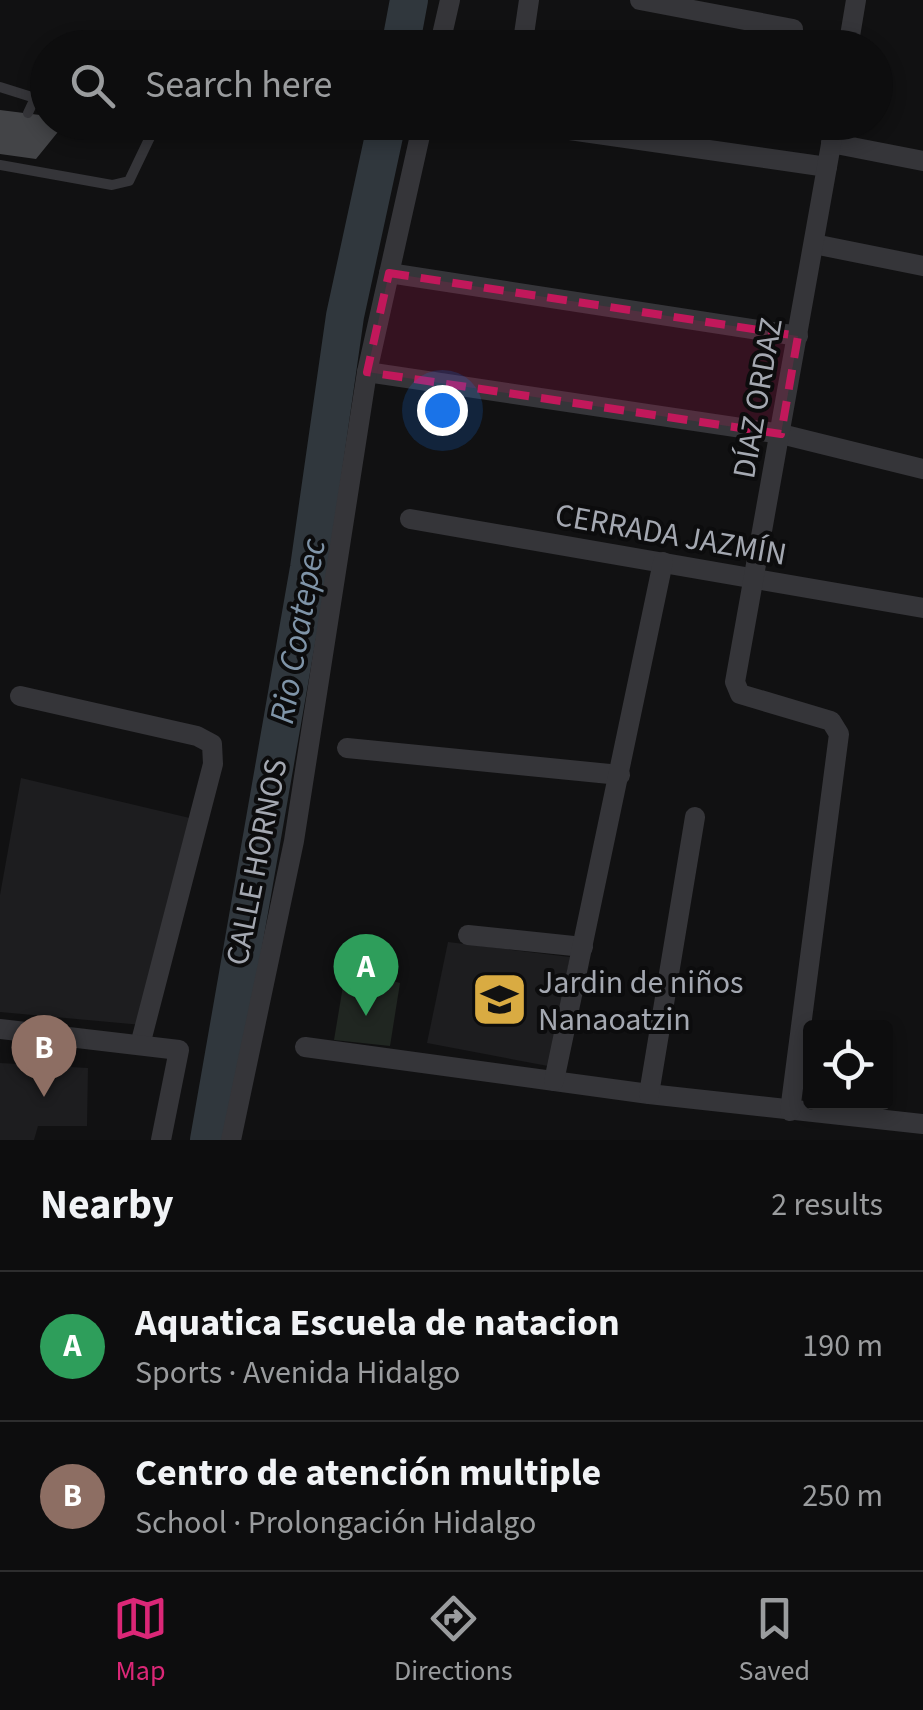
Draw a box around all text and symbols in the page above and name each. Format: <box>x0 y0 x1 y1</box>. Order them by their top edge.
search box <box>30 30 893 140</box>
icon: search <box>65 58 120 113</box>
text: Search here <box>145 58 332 112</box>
street label: DÍAZ ORDAZ <box>721 314 795 482</box>
your location <box>417 385 468 436</box>
street label: CERRADA JAZMÍN <box>552 492 790 578</box>
water label: Rio Coatepec <box>257 534 339 728</box>
street label: CALLE HORNOS <box>214 755 300 969</box>
pin: A <box>334 934 398 1016</box>
place label: Jardin de niños Nanaoatzin <box>538 960 743 1043</box>
school or university icon: Jardin de niños Nanaoatzin <box>469 970 529 1030</box>
pin: B <box>12 1014 76 1097</box>
map controls <box>803 1020 893 1110</box>
button: locate <box>803 1020 893 1110</box>
text: Nearby <box>40 1175 174 1235</box>
text: 2 results <box>771 1182 883 1228</box>
text: Aquatica Escuela de natacion <box>135 1296 620 1350</box>
text: A <box>63 1323 82 1369</box>
text: 190 m <box>802 1323 883 1369</box>
text: Sports · Avenida Hidalgo <box>135 1350 460 1396</box>
text: Centro de atención multiple <box>135 1446 601 1500</box>
text: B <box>63 1473 82 1519</box>
text: 250 m <box>802 1473 883 1519</box>
text: School · Prolongación Hidalgo <box>135 1500 536 1546</box>
tab: Map <box>113 1591 168 1691</box>
tab: Directions <box>394 1591 513 1691</box>
tab: Saved <box>739 1591 810 1691</box>

